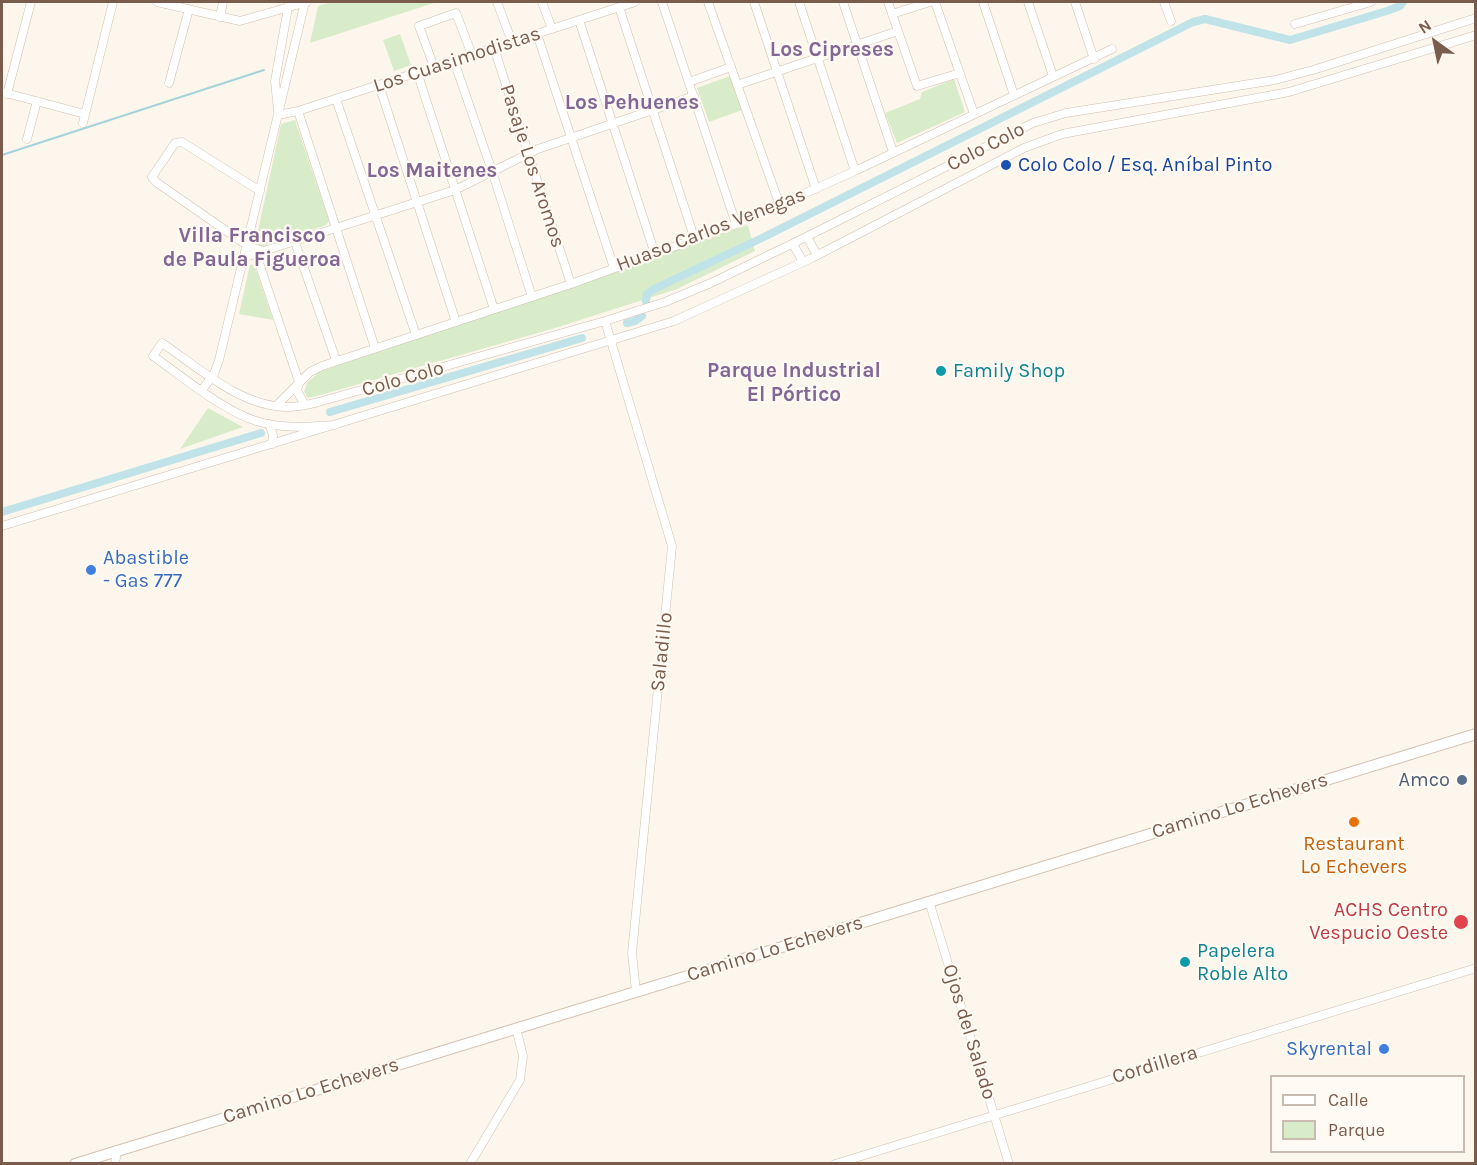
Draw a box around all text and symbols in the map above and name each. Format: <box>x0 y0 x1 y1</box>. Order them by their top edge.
north arrow <box>1405 12 1465 72</box>
text: N <box>1415 15 1435 38</box>
street label: Los Cuasimodistas <box>370 22 544 98</box>
district label: Los Cipreses <box>770 37 894 63</box>
street label: Pasaje Los Aromos <box>494 81 570 251</box>
district label: Los Pehuenes <box>565 90 699 116</box>
street label: Colo Colo <box>943 117 1029 177</box>
place label: Colo Colo / Esq. Aníbal Pinto <box>1018 153 1272 177</box>
district label: Los Maitenes <box>367 158 497 184</box>
marker: Colo Colo / Esq. Aníbal Pinto <box>999 158 1013 172</box>
street label: Huaso Carlos Venegas <box>613 183 809 277</box>
district label: Villa Francisco de Paula Figueroa <box>163 223 341 273</box>
street label: Colo Colo <box>359 356 447 402</box>
district label: Parque Industrial El Pórtico <box>707 358 881 408</box>
place label: Family Shop <box>953 359 1065 383</box>
marker: Family Shop <box>934 364 948 378</box>
place label: Abastible - Gas 777 <box>103 546 189 593</box>
marker: Abastible - Gas 777 <box>84 563 98 577</box>
street label: Saladillo <box>646 611 678 693</box>
street label: Camino Lo Echevers <box>1149 768 1331 844</box>
place label: Amco <box>1399 768 1450 792</box>
marker: Amco <box>1455 773 1469 787</box>
marker: Restaurant Lo Echevers <box>1347 815 1361 829</box>
place label: Restaurant Lo Echevers <box>1301 832 1407 879</box>
place label: ACHS Centro Vespucio Oeste <box>1309 898 1448 945</box>
street label: Camino Lo Echevers <box>684 911 866 987</box>
marker: ACHS Centro Vespucio Oeste <box>1452 913 1470 931</box>
place label: Papelera Roble Alto <box>1197 939 1288 986</box>
marker: Papelera Roble Alto <box>1178 955 1192 969</box>
street label: Ojos del Salado <box>937 961 1001 1103</box>
place label: Skyrental <box>1286 1037 1372 1061</box>
street label: Cordillera <box>1109 1041 1201 1089</box>
marker: Skyrental <box>1377 1042 1391 1056</box>
street label: Camino Lo Echevers <box>220 1053 402 1129</box>
legend <box>1270 1075 1465 1153</box>
text: Calle <box>1328 1089 1368 1111</box>
text: Parque <box>1328 1119 1385 1141</box>

